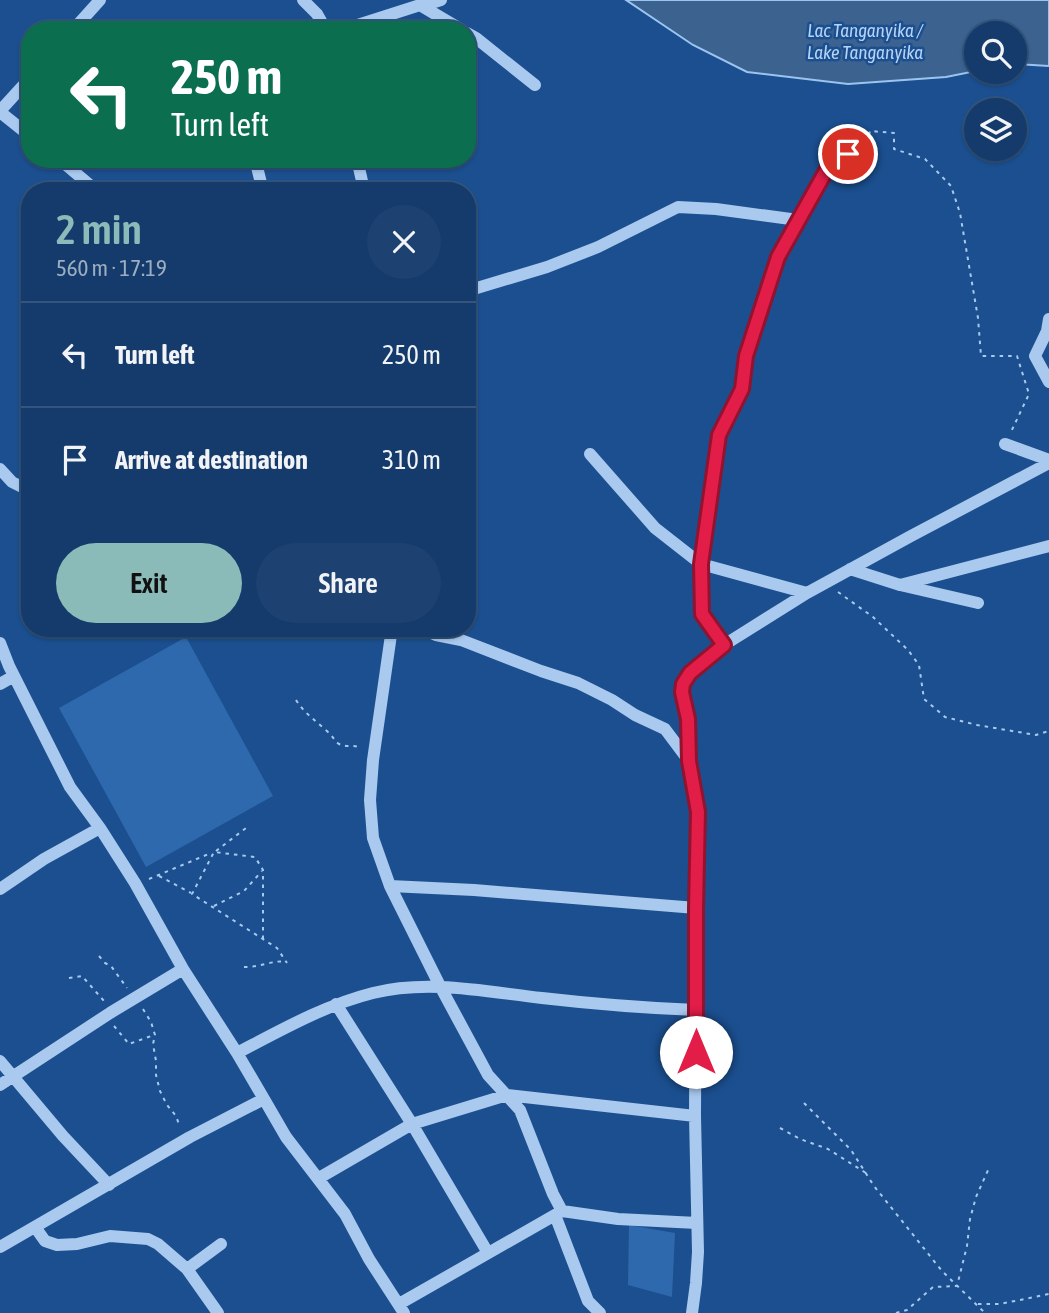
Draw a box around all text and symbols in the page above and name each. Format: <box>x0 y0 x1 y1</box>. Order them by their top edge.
water label: Lac Tanganyika / Lake Tanganyika <box>807 19 924 63</box>
map controls <box>964 21 1027 161</box>
button: search <box>964 21 1027 84</box>
text: 250 m <box>171 48 282 104</box>
icon: left <box>56 49 147 140</box>
button: layers <box>964 98 1027 161</box>
text: Turn left <box>171 106 269 143</box>
pin <box>818 124 878 184</box>
icon: arrive <box>829 135 867 173</box>
text: 2 min <box>56 205 142 253</box>
button: close <box>367 205 441 279</box>
text: 560 m · 17:19 <box>56 255 167 281</box>
icon: left <box>56 336 94 374</box>
text: Turn left <box>115 340 195 370</box>
text: 250 m <box>382 340 441 370</box>
icon: arrive <box>56 441 94 479</box>
text: Arrive at destination <box>115 445 308 475</box>
text: 310 m <box>382 445 441 475</box>
button: Exit <box>56 543 242 623</box>
button: Share <box>256 543 441 623</box>
position arrow <box>659 1015 733 1089</box>

